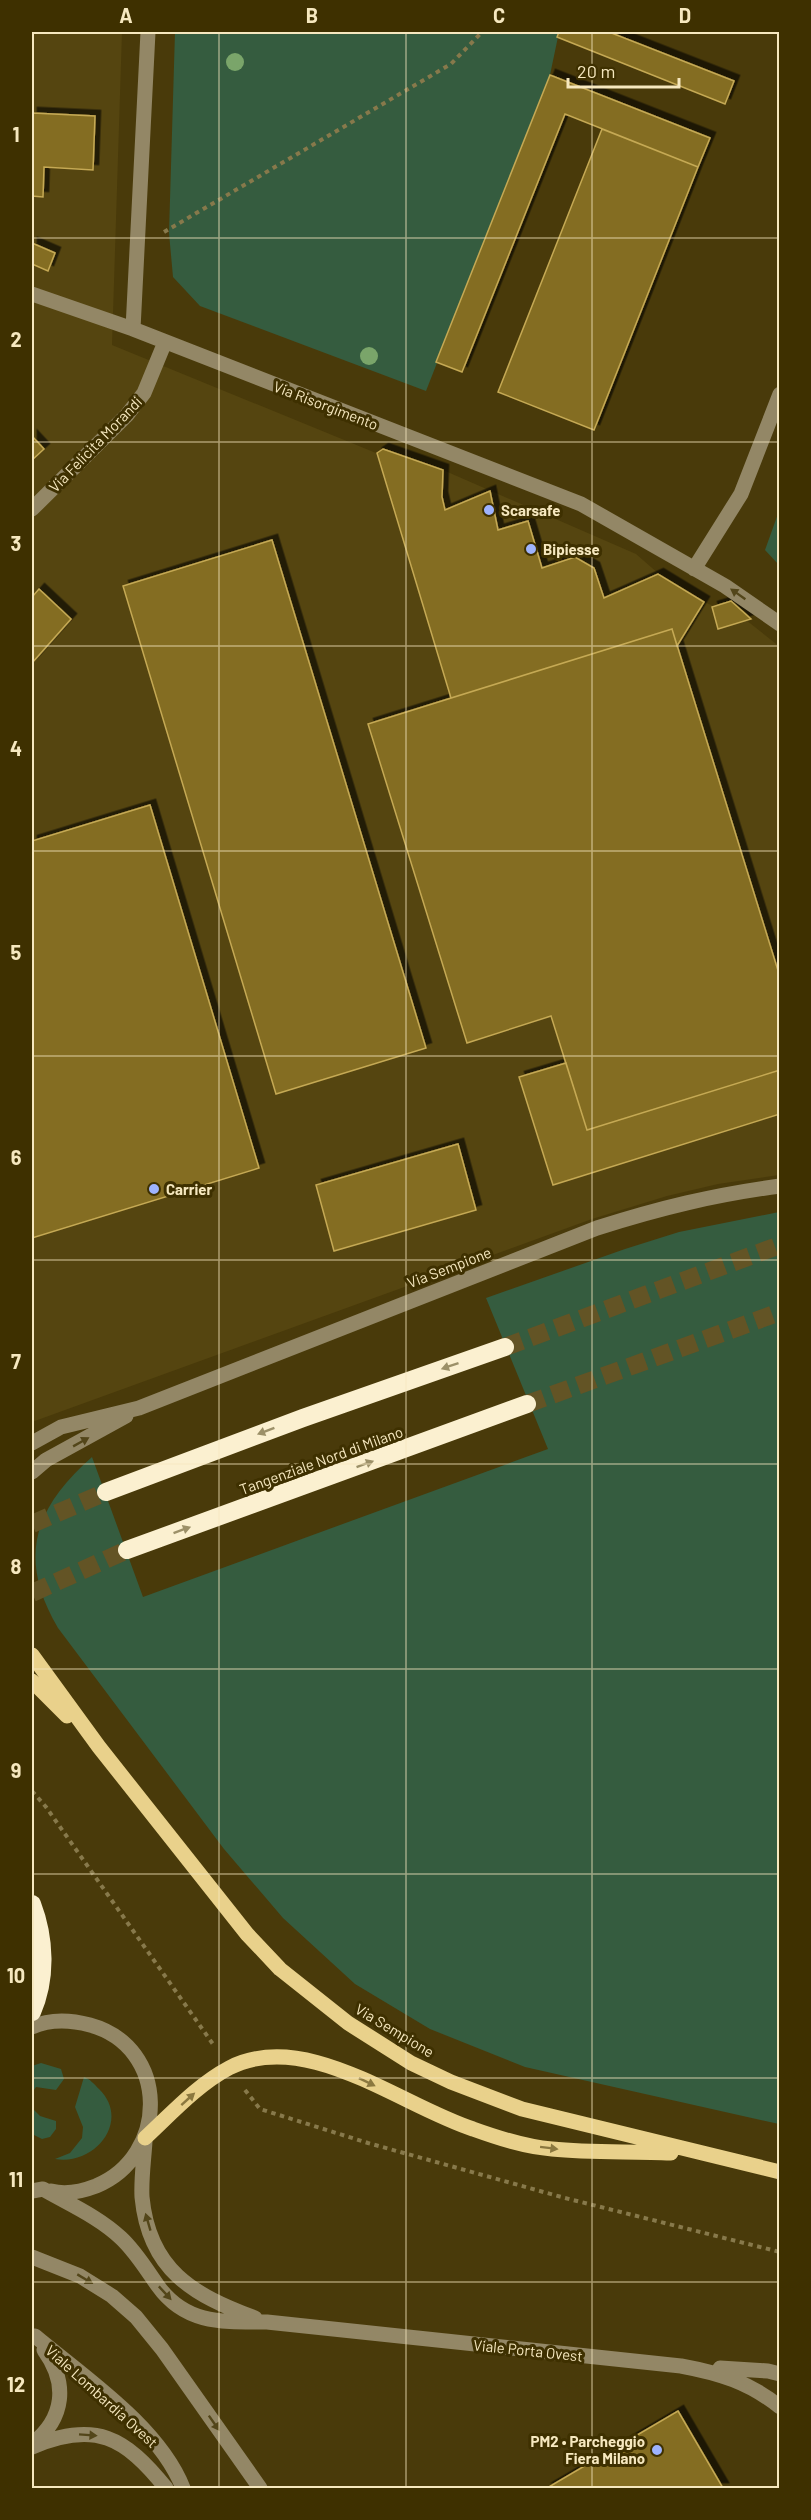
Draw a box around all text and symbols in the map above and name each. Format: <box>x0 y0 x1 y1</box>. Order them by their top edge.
text: A <box>119 3 133 27</box>
text: B <box>306 3 318 27</box>
text: C <box>493 3 505 27</box>
text: D <box>679 3 691 27</box>
scale bar <box>568 51 679 89</box>
text: 20 m <box>577 60 615 82</box>
text: 1 <box>12 122 20 146</box>
text: 2 <box>10 327 22 351</box>
street label: Via Risorgimento <box>271 377 381 433</box>
street label: Via Felicita Morandi <box>45 392 145 496</box>
place label: Scarsafe <box>501 501 560 519</box>
marker: Scarsafe <box>482 503 496 517</box>
text: 3 <box>11 531 21 555</box>
place label: Bipiesse <box>543 540 600 558</box>
marker: Bipiesse <box>524 542 538 556</box>
one-way arrow <box>730 589 746 600</box>
text: 4 <box>10 736 22 760</box>
text: 5 <box>11 940 22 964</box>
text: 6 <box>11 1145 22 1169</box>
place label: Carrier <box>166 1180 213 1198</box>
marker: Carrier <box>147 1182 161 1196</box>
street label: Via Sempione <box>404 1243 494 1291</box>
text: 7 <box>11 1349 21 1373</box>
one-way arrow <box>441 1362 459 1372</box>
street label: Tangenziale Nord di Milano <box>237 1422 405 1498</box>
one-way arrow <box>257 1427 275 1437</box>
one-way arrow <box>73 1437 90 1447</box>
one-way arrow <box>356 1458 374 1468</box>
one-way arrow <box>173 1525 191 1535</box>
text: 8 <box>11 1554 22 1578</box>
text: 9 <box>11 1758 21 1782</box>
text: 10 <box>7 1963 25 1987</box>
street label: Via Sempione <box>352 1999 438 2061</box>
one-way arrow <box>358 2078 375 2087</box>
one-way arrow <box>180 2093 195 2106</box>
one-way arrow <box>540 2143 559 2153</box>
text: 11 <box>9 2167 23 2191</box>
one-way arrow <box>143 2213 152 2231</box>
one-way arrow <box>77 2274 93 2285</box>
one-way arrow <box>158 2285 171 2300</box>
street label: Viale Porta Ovest <box>472 2335 584 2365</box>
street label: Viale Lombardia Ovest <box>42 2341 162 2451</box>
text: 12 <box>7 2372 25 2396</box>
one-way arrow <box>208 2414 220 2430</box>
one-way arrow <box>78 2430 97 2439</box>
place label: PM2 • Parcheggio Fiera Milano <box>531 2432 645 2467</box>
marker: PM2 • Parcheggio Fiera Milano <box>650 2443 664 2457</box>

